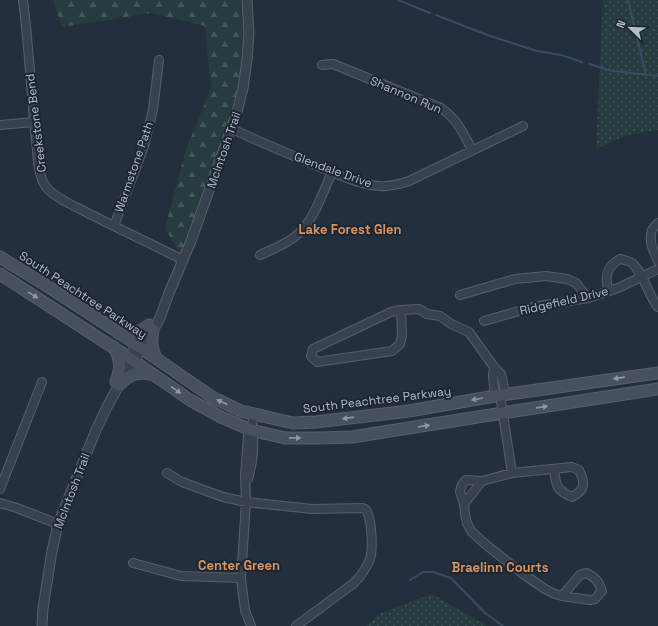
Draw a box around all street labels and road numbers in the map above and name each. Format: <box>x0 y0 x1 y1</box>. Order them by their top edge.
street label: Creekstone Bend <box>22 73 50 173</box>
street label: Shannon Run <box>368 73 444 117</box>
street label: McIntosh Trail <box>203 110 245 190</box>
street label: Warmstone Path <box>111 119 157 215</box>
street label: Glendale Drive <box>292 148 374 192</box>
street label: South Peachtree Parkway <box>16 248 150 342</box>
street label: Ridgefield Drive <box>518 283 610 319</box>
street label: South Peachtree Parkway <box>302 383 452 417</box>
street label: McIntosh Trail <box>50 451 94 531</box>

